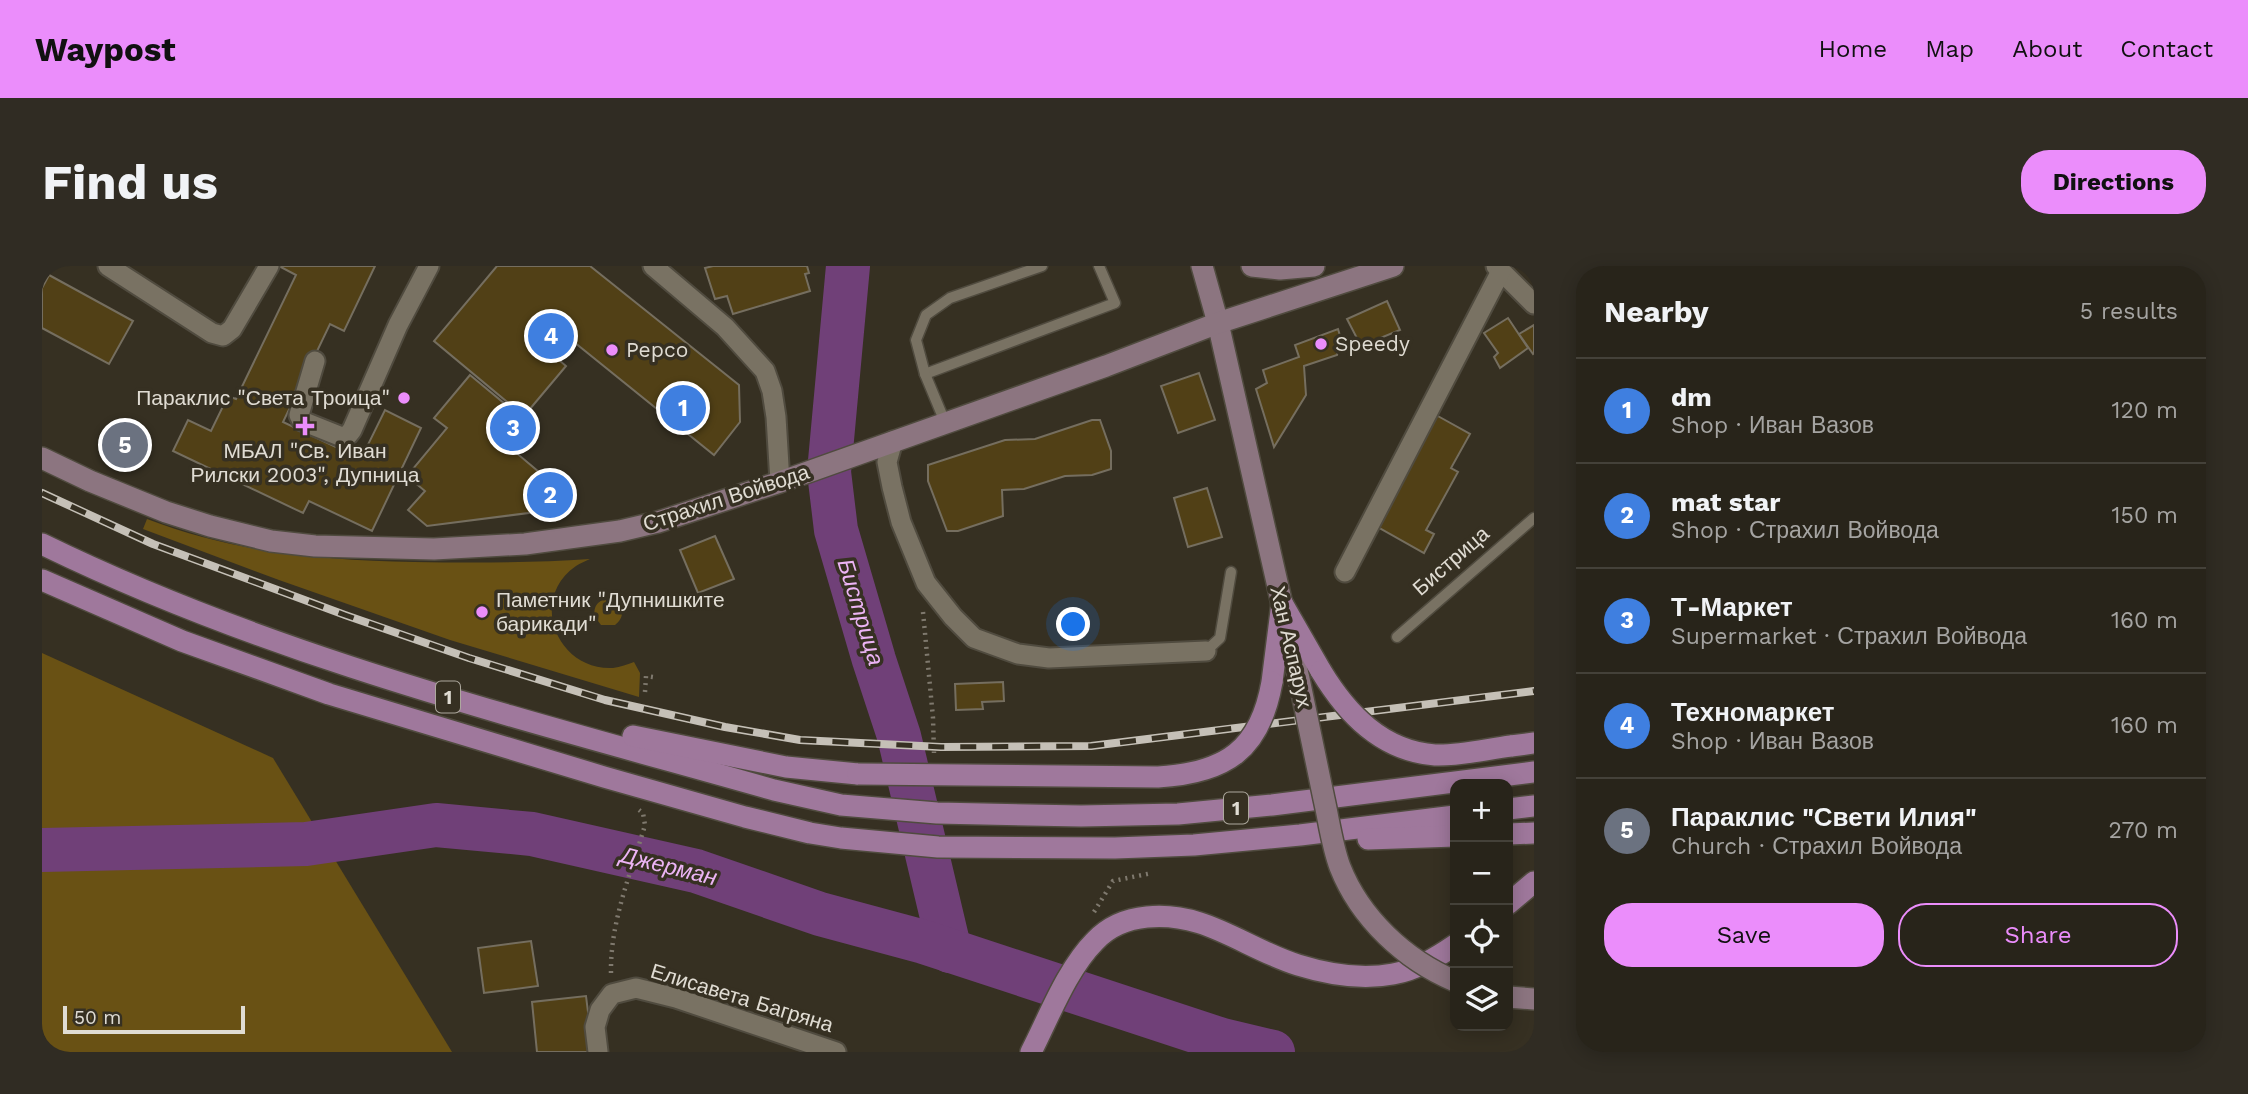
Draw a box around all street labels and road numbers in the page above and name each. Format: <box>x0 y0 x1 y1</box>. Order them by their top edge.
street label: Страхил Войвода <box>640 459 812 536</box>
street label: Бистрица <box>1407 521 1494 600</box>
street label: Хан Аспарух <box>1265 583 1318 711</box>
road number: 1 <box>436 682 460 712</box>
road number: 1 <box>1224 792 1248 824</box>
street label: Елисавета Багряна <box>648 958 837 1037</box>

